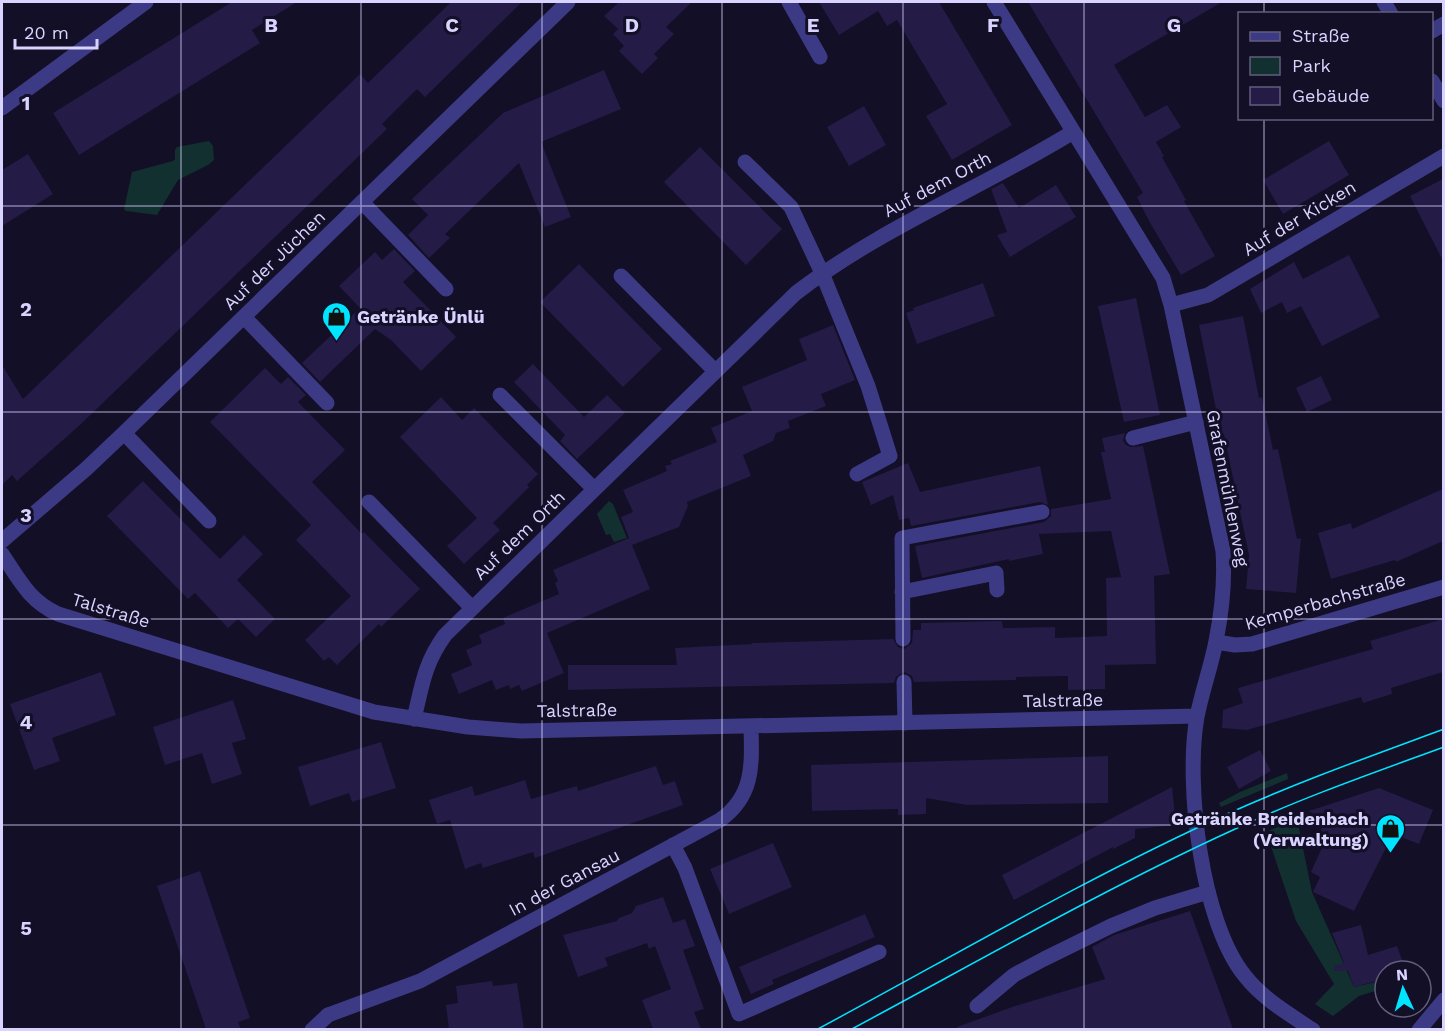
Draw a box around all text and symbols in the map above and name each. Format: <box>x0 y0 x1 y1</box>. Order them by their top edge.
scale bar <box>15 12 98 50</box>
legend <box>1238 12 1433 120</box>
text: B <box>264 13 278 37</box>
text: C <box>445 13 459 37</box>
text: D <box>625 13 639 37</box>
text: E <box>807 13 819 37</box>
text: F <box>987 13 999 37</box>
text: G <box>1167 13 1181 37</box>
text: 20 m <box>24 22 69 43</box>
text: Straße <box>1292 25 1350 46</box>
text: Park <box>1292 55 1331 76</box>
text: Gebäude <box>1292 85 1370 106</box>
text: 1 <box>22 91 30 115</box>
street label: Auf dem Orth <box>879 147 995 221</box>
street label: Auf der Kicken <box>1239 176 1359 260</box>
street label: Auf der Jüchen <box>219 206 329 314</box>
text: 2 <box>20 297 32 321</box>
shop icon: Getränke Ünlü <box>320 300 352 342</box>
place label: Getränke Ünlü <box>357 306 485 327</box>
street label: Grafenmühlenweg <box>1202 408 1254 569</box>
street label: Auf dem Orth <box>469 486 569 584</box>
text: 3 <box>20 503 32 527</box>
street label: Kemperbachstraße <box>1242 568 1408 634</box>
street label: Talstraße <box>69 588 153 632</box>
street label: Talstraße <box>1023 689 1103 711</box>
street label: Talstraße <box>537 699 617 721</box>
text: 4 <box>20 710 33 734</box>
place label: Getränke Breidenbach (Verwaltung) <box>1171 808 1369 850</box>
shop icon: Getränke Breidenbach (Verwaltung) <box>1374 812 1406 854</box>
street label: In der Gansau <box>505 844 623 920</box>
text: 5 <box>20 916 32 940</box>
north arrow <box>1373 959 1433 1019</box>
text: N <box>1395 965 1409 984</box>

